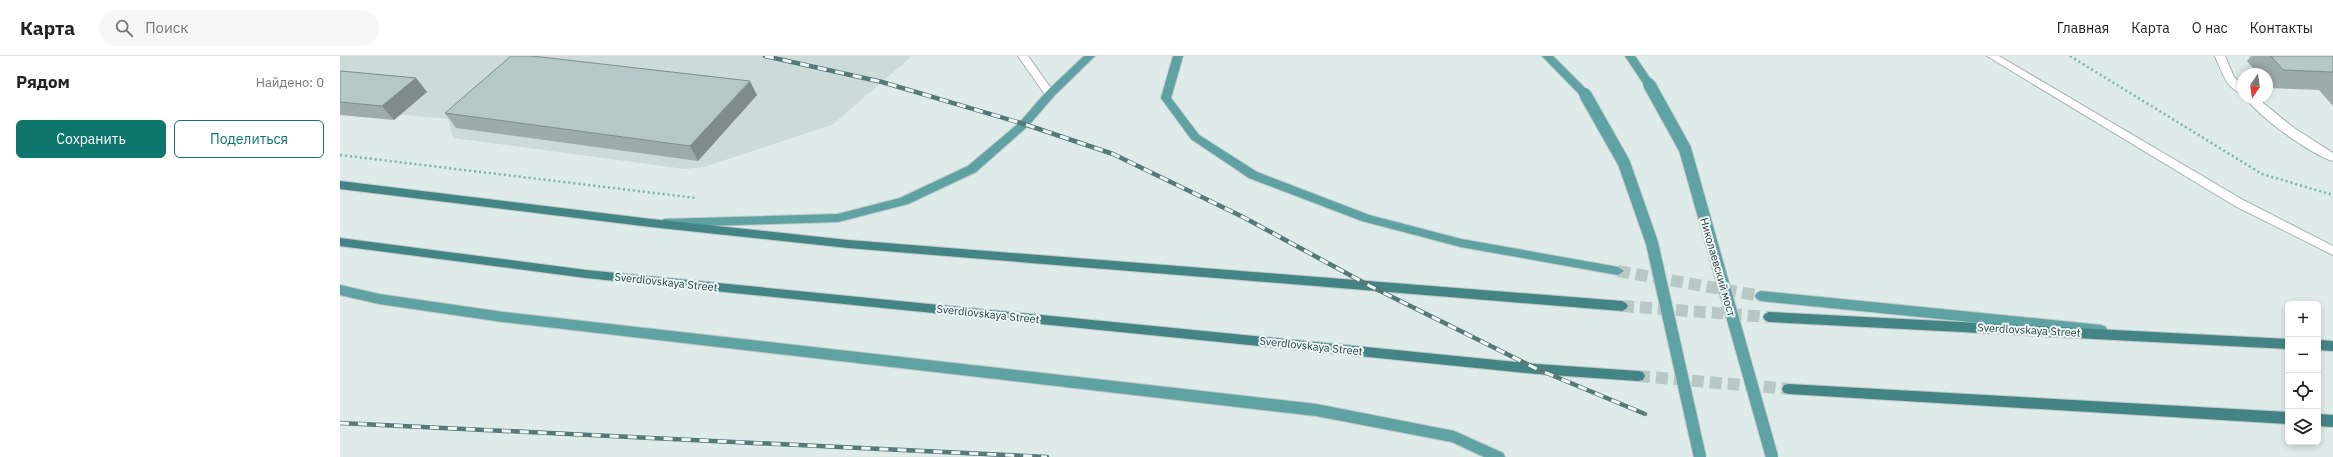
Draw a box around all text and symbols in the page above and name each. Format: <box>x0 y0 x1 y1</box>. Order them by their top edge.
search box <box>99 10 379 46</box>
text: Карта <box>20 16 75 40</box>
icon: search <box>113 17 135 39</box>
text: Поиск <box>145 18 189 37</box>
text: Главная <box>2057 19 2109 37</box>
text: Карта <box>2131 19 2170 37</box>
text: О нас <box>2192 19 2228 37</box>
text: Контакты <box>2250 19 2313 37</box>
north arrow <box>2237 68 2273 104</box>
text: Рядом <box>16 71 70 93</box>
text: Найдено: 0 <box>256 74 324 91</box>
button: Сохранить <box>16 120 166 158</box>
button: Поделиться <box>174 120 324 158</box>
street label: Николаевский мост <box>1697 216 1739 318</box>
street label: Sverdlovskaya Street <box>614 270 718 294</box>
map controls <box>2285 301 2321 445</box>
button: + <box>2285 301 2321 337</box>
street label: Sverdlovskaya Street <box>936 302 1040 326</box>
street label: Sverdlovskaya Street <box>1977 320 2081 340</box>
street label: Sverdlovskaya Street <box>1259 334 1363 358</box>
button: − <box>2285 337 2321 373</box>
button: locate <box>2285 373 2321 409</box>
button: layers <box>2285 409 2321 445</box>

